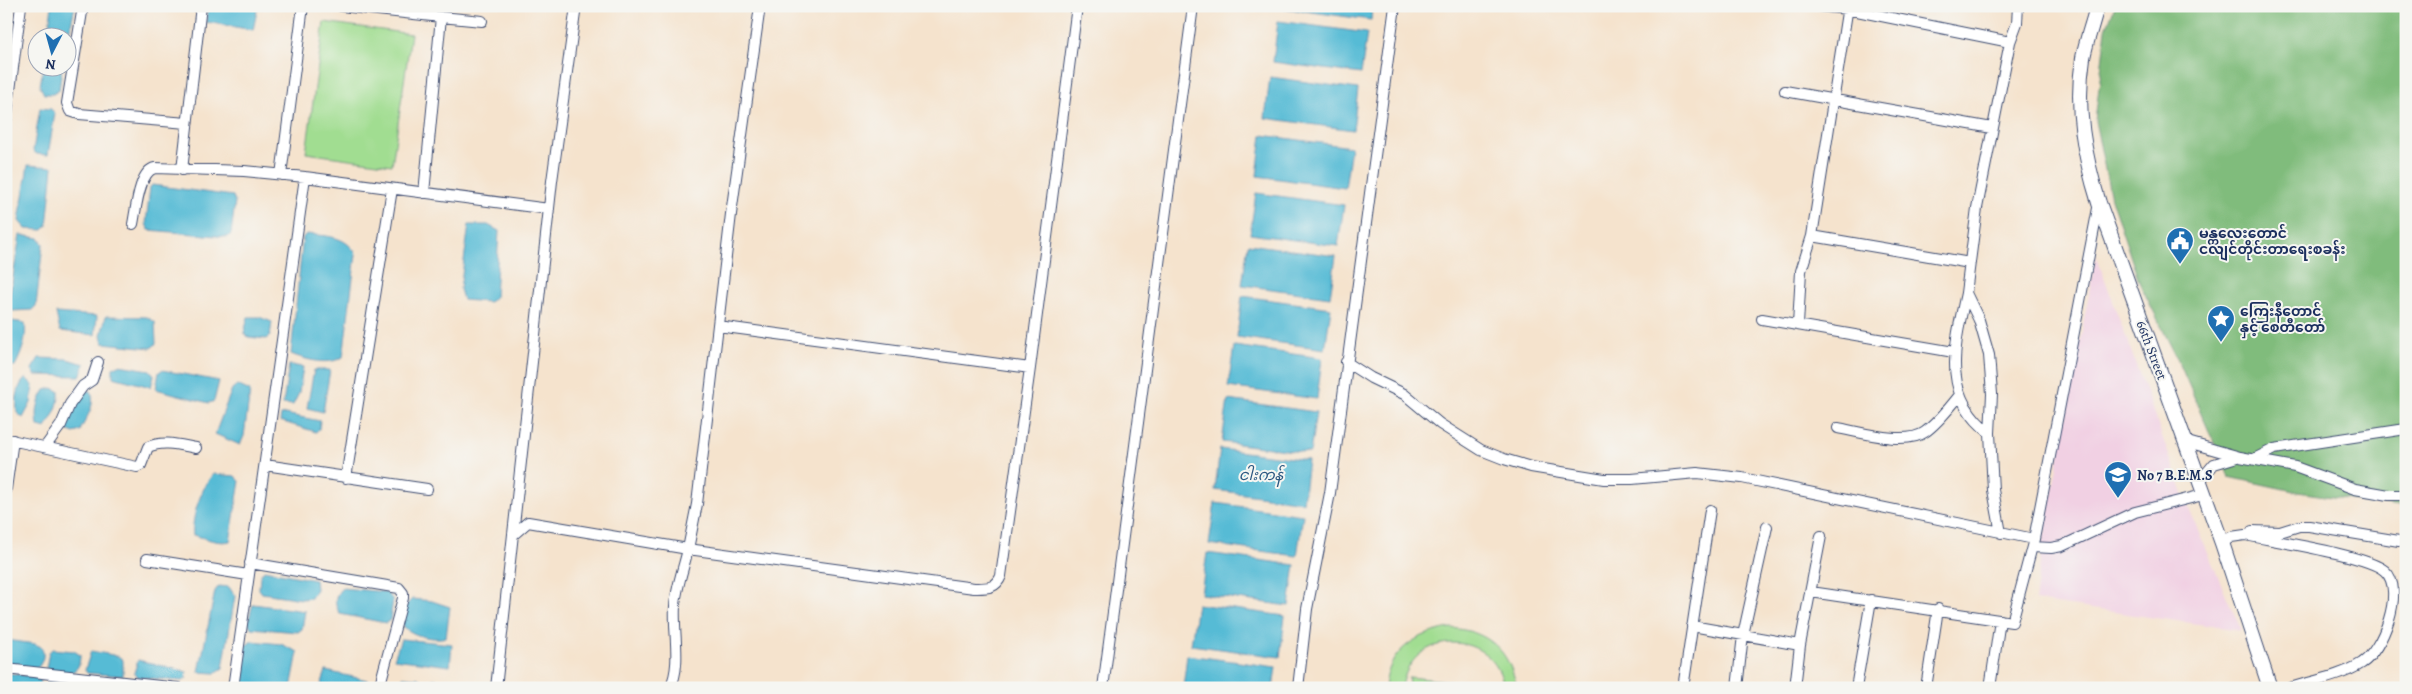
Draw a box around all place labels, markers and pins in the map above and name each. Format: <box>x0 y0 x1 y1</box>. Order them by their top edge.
place label: မန္တလေးတောင် ငလျင်တိုင်းတာရေးစခန်း <box>2199 223 2346 261</box>
public building icon: မန္တလေးတောင် ငလျင်တိုင်းတာရေးစခန်း <box>2165 226 2195 265</box>
place label: ကြေးနီတောင် နှင့် စေတီတော် <box>2240 301 2325 339</box>
place icon: ကြေးနီတောင် နှင့် စေတီတော် <box>2206 304 2236 343</box>
school or university icon: No 7 B.E.M.S <box>2103 460 2133 499</box>
place label: No 7 B.E.M.S <box>2137 466 2213 485</box>

